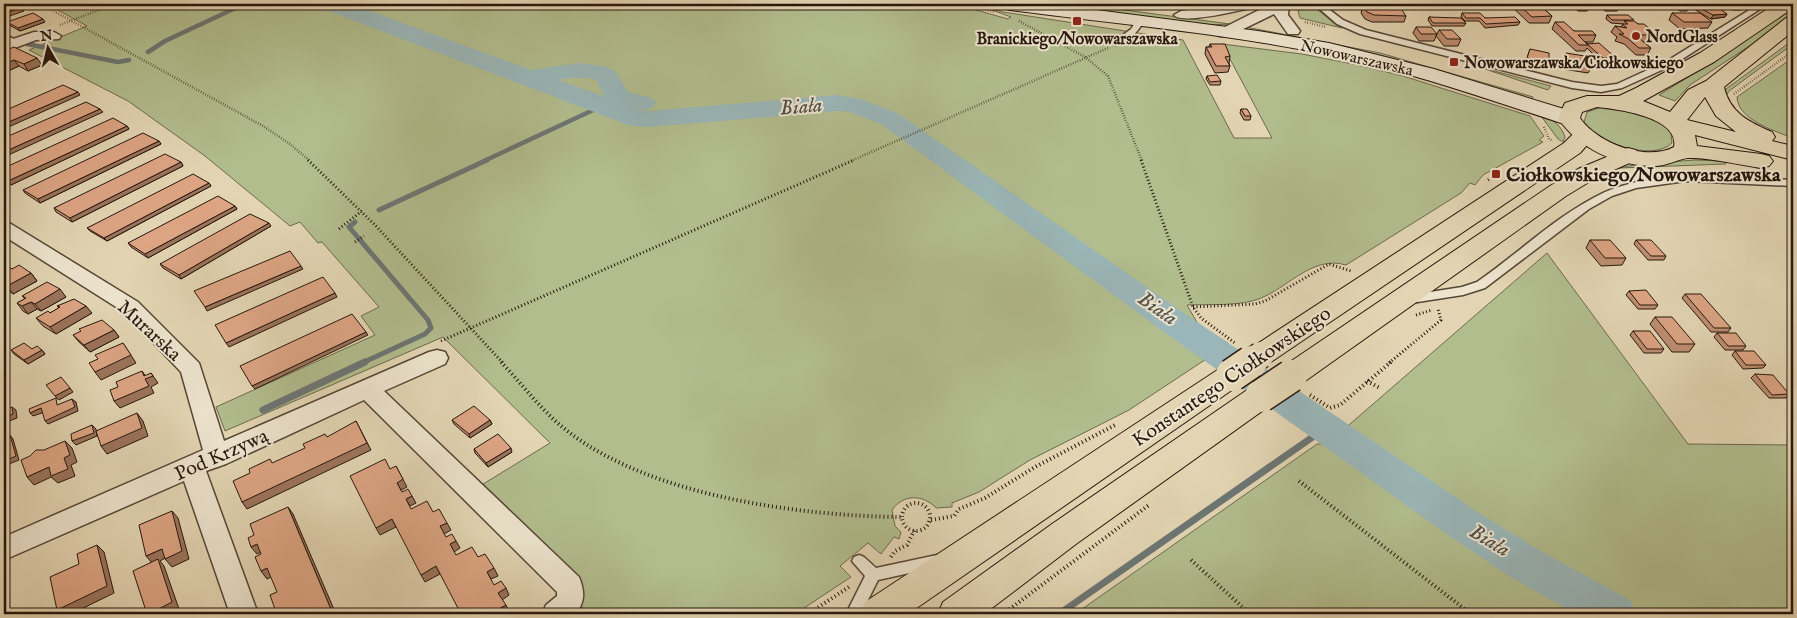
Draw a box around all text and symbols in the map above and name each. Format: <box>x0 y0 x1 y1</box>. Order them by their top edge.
marker: Branickiego/Nowowarszawska <box>1071 15 1083 27</box>
north arrow <box>22 22 72 72</box>
text: N <box>38 26 54 46</box>
place label: NordGlass <box>1645 28 1718 48</box>
place label: Branickiego/Nowowarszawska <box>976 30 1179 50</box>
marker: NordGlass <box>1630 30 1642 42</box>
street label: Nowowarszawska <box>1298 36 1415 82</box>
place label: Nowowarszawska/Ciołkowskiego <box>1463 54 1684 74</box>
marker: Nowowarszawska/Ciołkowskiego <box>1448 56 1460 68</box>
water label: Biała <box>779 92 824 123</box>
place label: Ciołkowskiego/Nowowarszawska <box>1506 163 1781 188</box>
marker: Ciołkowskiego/Nowowarszawska <box>1490 168 1502 180</box>
water label: Biała <box>1132 286 1182 333</box>
street label: Murarska <box>112 295 187 367</box>
street label: Konstantego Ciołkowskiego <box>1128 301 1336 453</box>
street label: Pod Krzywą <box>171 423 273 487</box>
water label: Biała <box>1464 519 1514 564</box>

